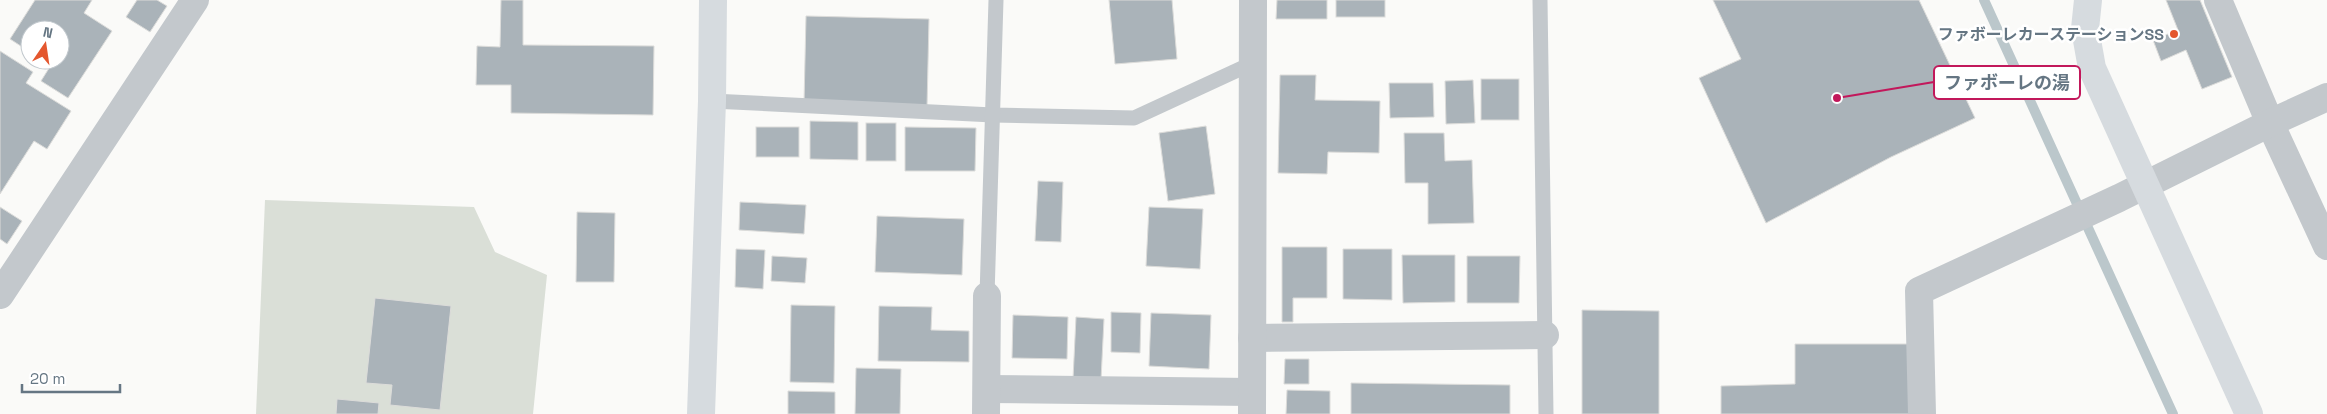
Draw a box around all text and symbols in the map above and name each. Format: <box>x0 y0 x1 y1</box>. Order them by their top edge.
north arrow <box>20 20 70 70</box>
text: N <box>41 23 55 42</box>
place label: ファボーレカーステーションSS <box>1938 24 2164 45</box>
marker: ファボーレカーステーションSS <box>2168 28 2180 40</box>
callout: ファボーレの湯 <box>1934 66 2080 99</box>
text: ファボーレの湯 <box>1944 71 2070 94</box>
scale bar <box>22 362 120 394</box>
text: 20 m <box>30 369 65 388</box>

